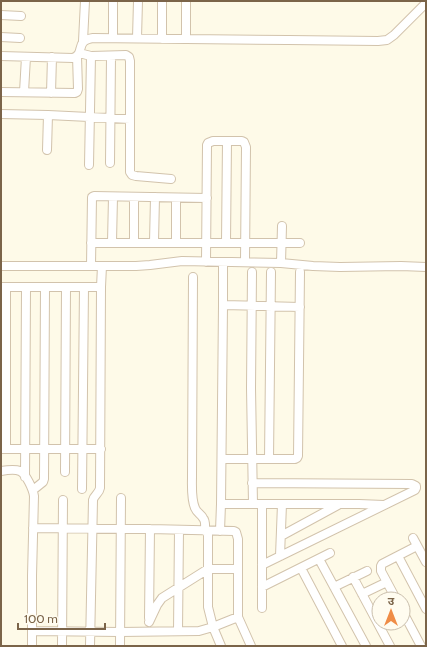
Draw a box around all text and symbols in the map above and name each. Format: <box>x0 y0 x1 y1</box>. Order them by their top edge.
north arrow <box>371 591 411 631</box>
text: उ <box>388 594 395 608</box>
scale bar <box>18 605 105 631</box>
text: 100 m <box>24 611 58 626</box>

